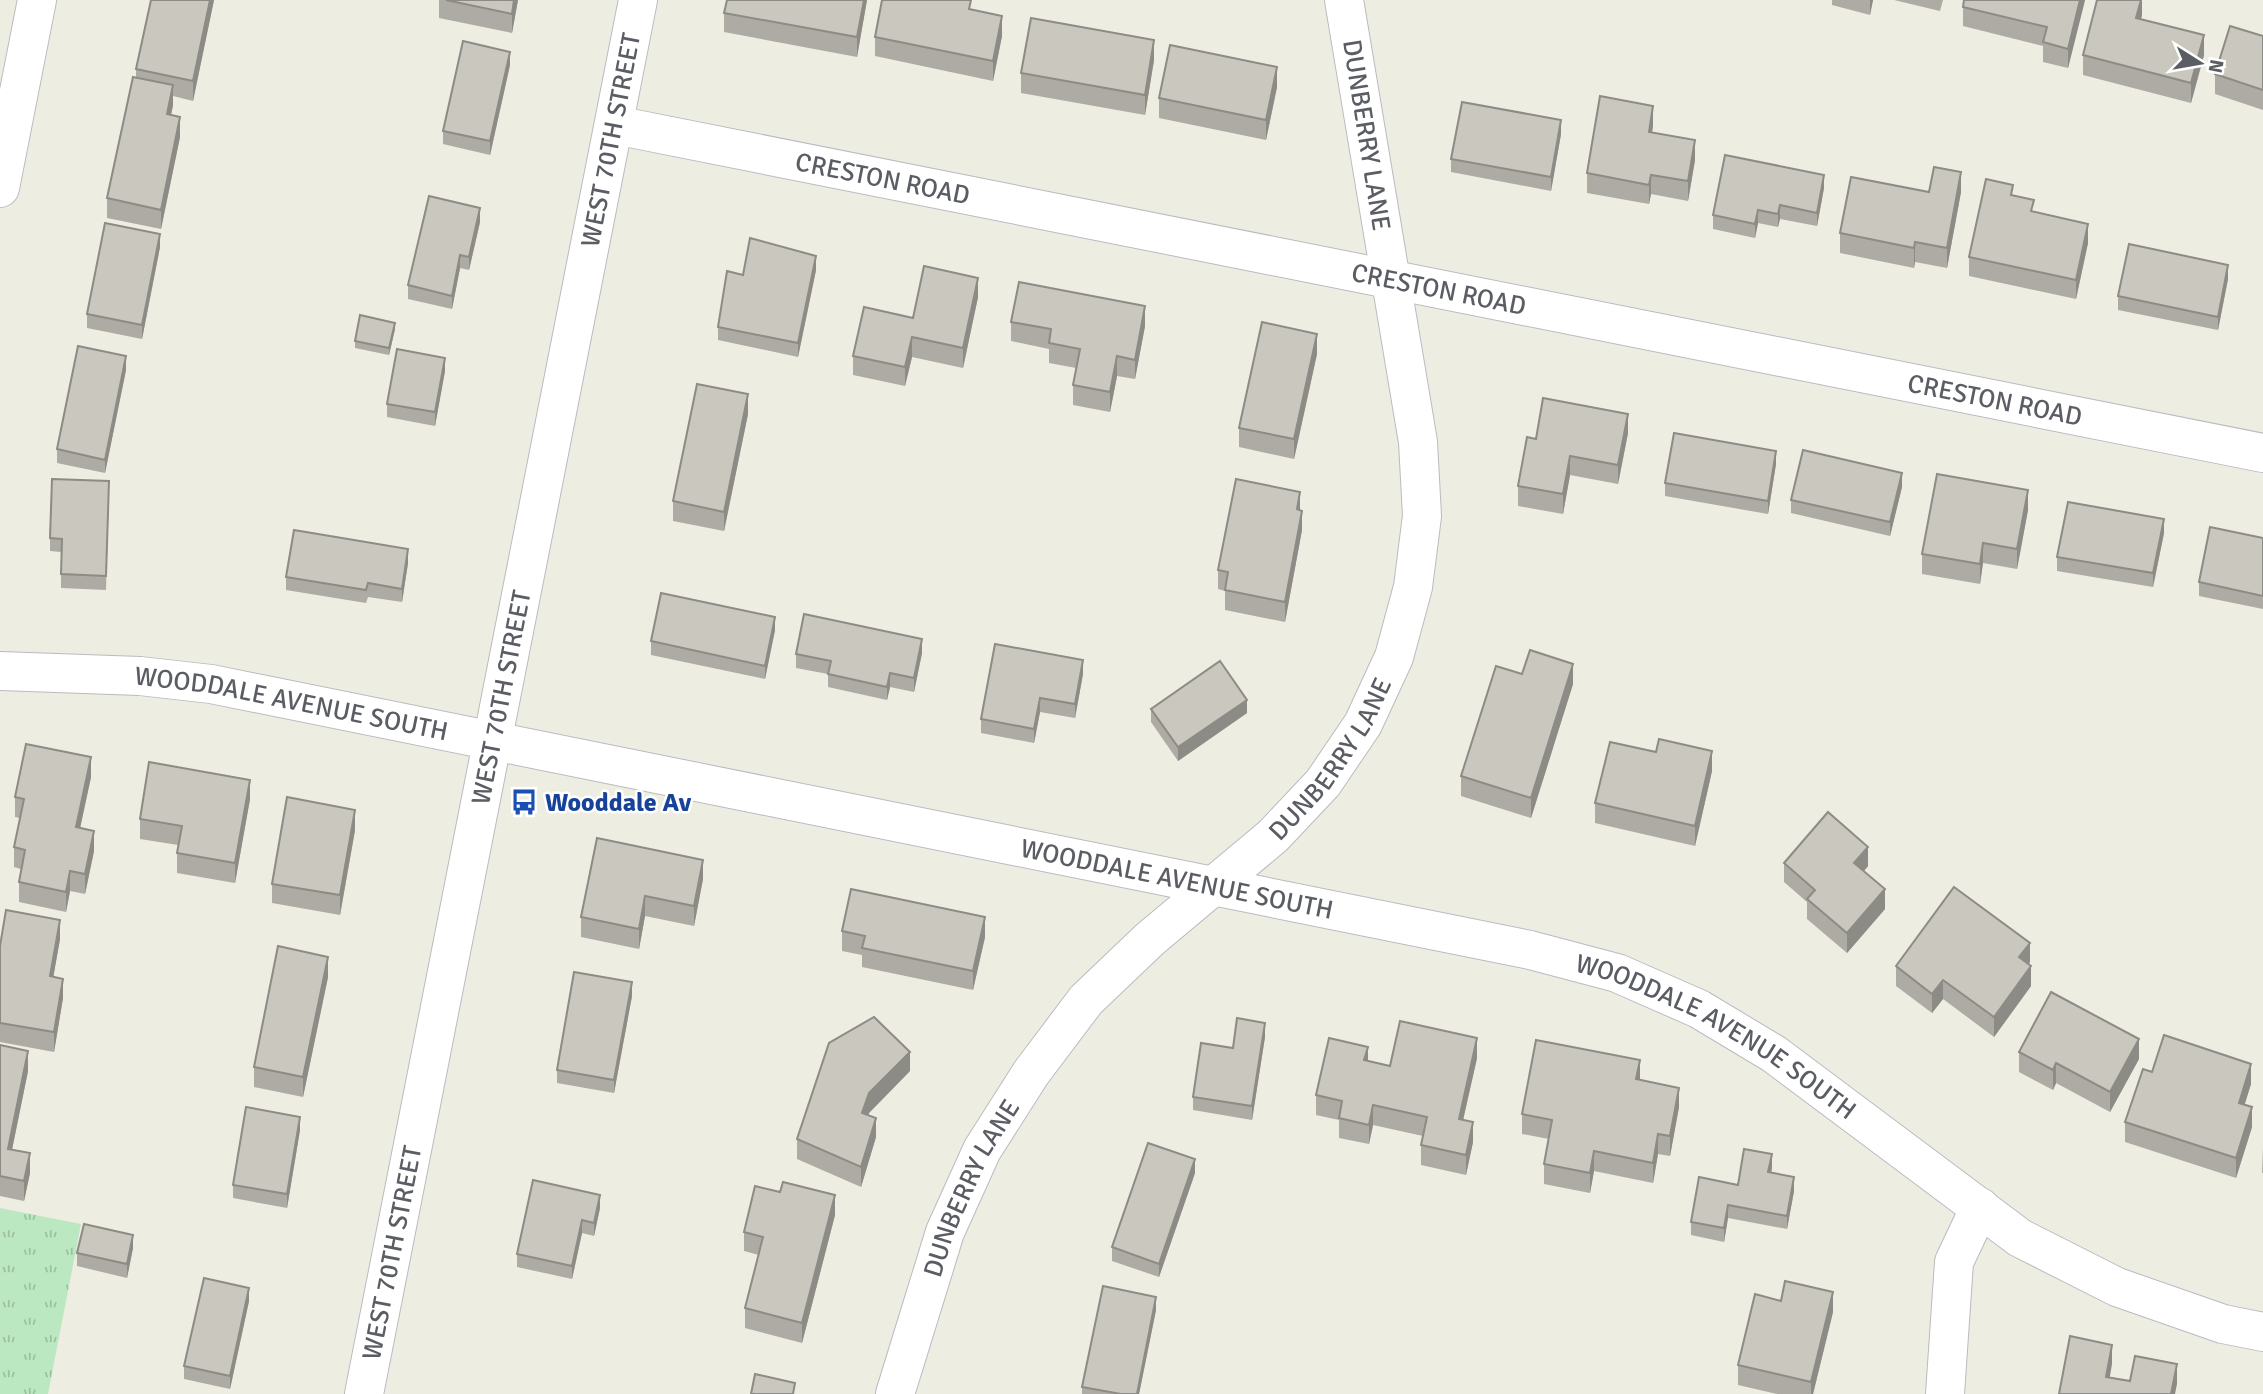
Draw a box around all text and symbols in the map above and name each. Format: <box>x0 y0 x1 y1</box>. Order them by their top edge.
north arrow <box>2165 28 2235 98</box>
street label: WEST 70TH STREET <box>575 30 648 250</box>
street label: DUNBERRY LANE <box>1335 37 1397 233</box>
text: N <box>2203 57 2229 75</box>
street label: CRESTON ROAD <box>793 146 973 212</box>
street label: CRESTON ROAD <box>1349 257 1529 323</box>
street label: CRESTON ROAD <box>1905 368 2085 434</box>
street label: WEST 70TH STREET <box>465 587 539 807</box>
street label: WOODDALE AVENUE SOUTH <box>133 661 451 748</box>
street label: DUNBERRY LANE <box>1262 673 1399 847</box>
bus stop icon: Wooddale Av <box>509 787 539 817</box>
place label: Wooddale Av <box>545 787 692 819</box>
street label: WOODDALE AVENUE SOUTH <box>1018 833 1336 927</box>
street label: WOODDALE AVENUE SOUTH <box>1572 948 1862 1127</box>
street label: DUNBERRY LANE <box>917 1094 1027 1281</box>
street label: WEST 70TH STREET <box>356 1143 429 1363</box>

